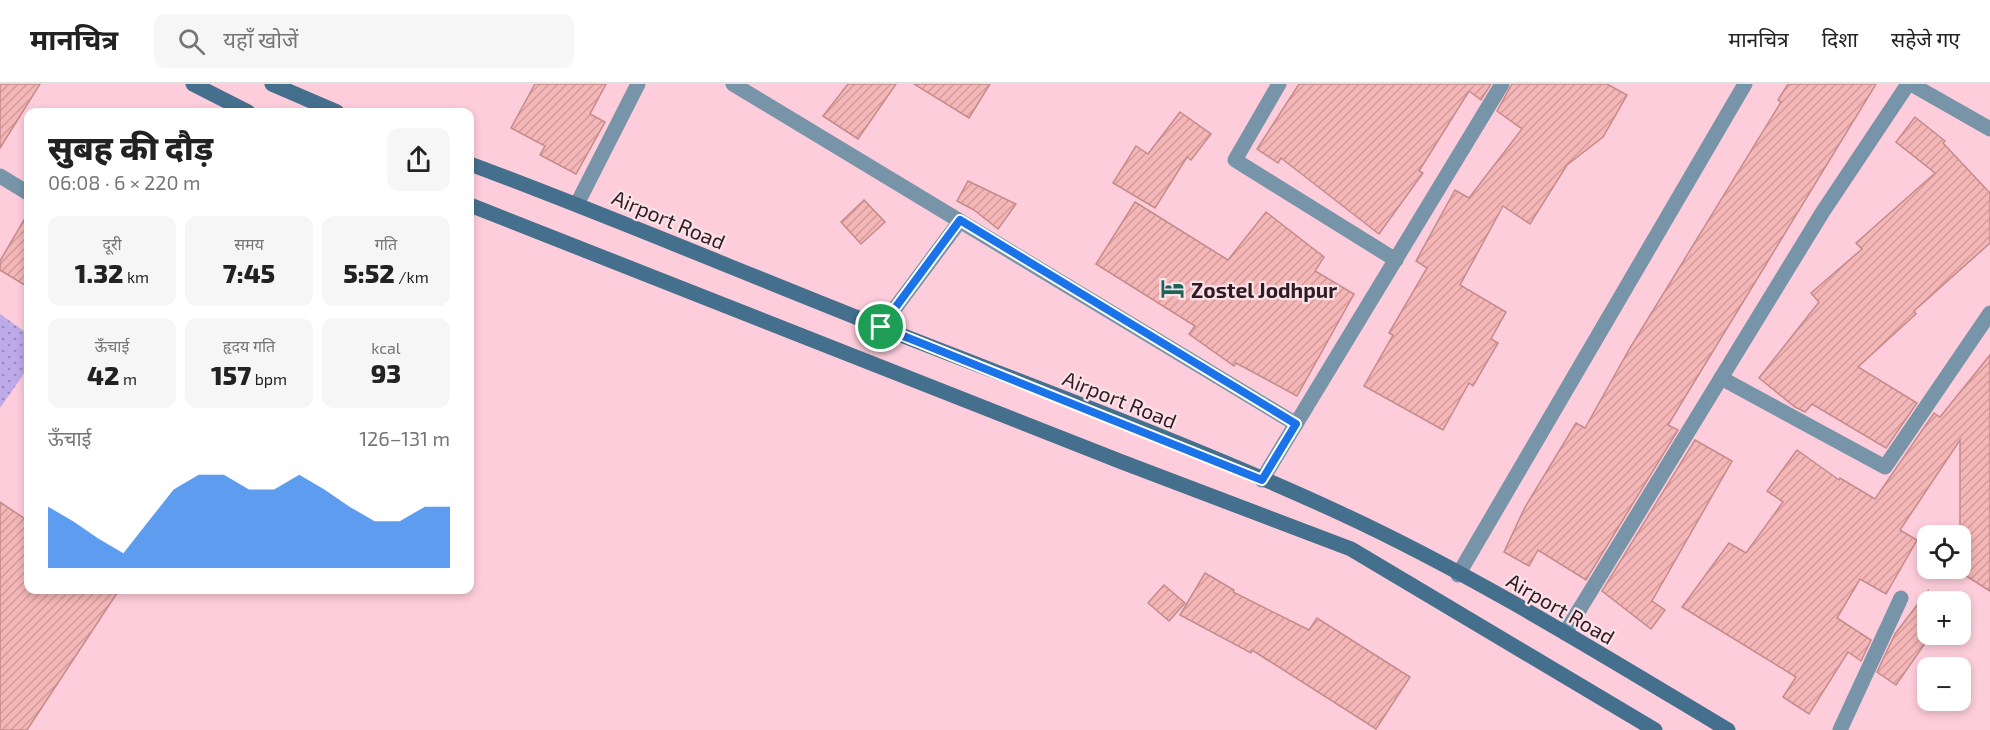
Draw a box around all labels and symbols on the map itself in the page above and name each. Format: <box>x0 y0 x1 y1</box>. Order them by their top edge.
street label: Airport Road <box>609 184 729 254</box>
hotel icon: Zostel Jodhpur <box>1160 276 1186 302</box>
place label: Zostel Jodhpur <box>1191 277 1337 302</box>
pin <box>855 301 906 352</box>
street label: Airport Road <box>1060 365 1180 433</box>
street label: Airport Road <box>1503 567 1619 649</box>

